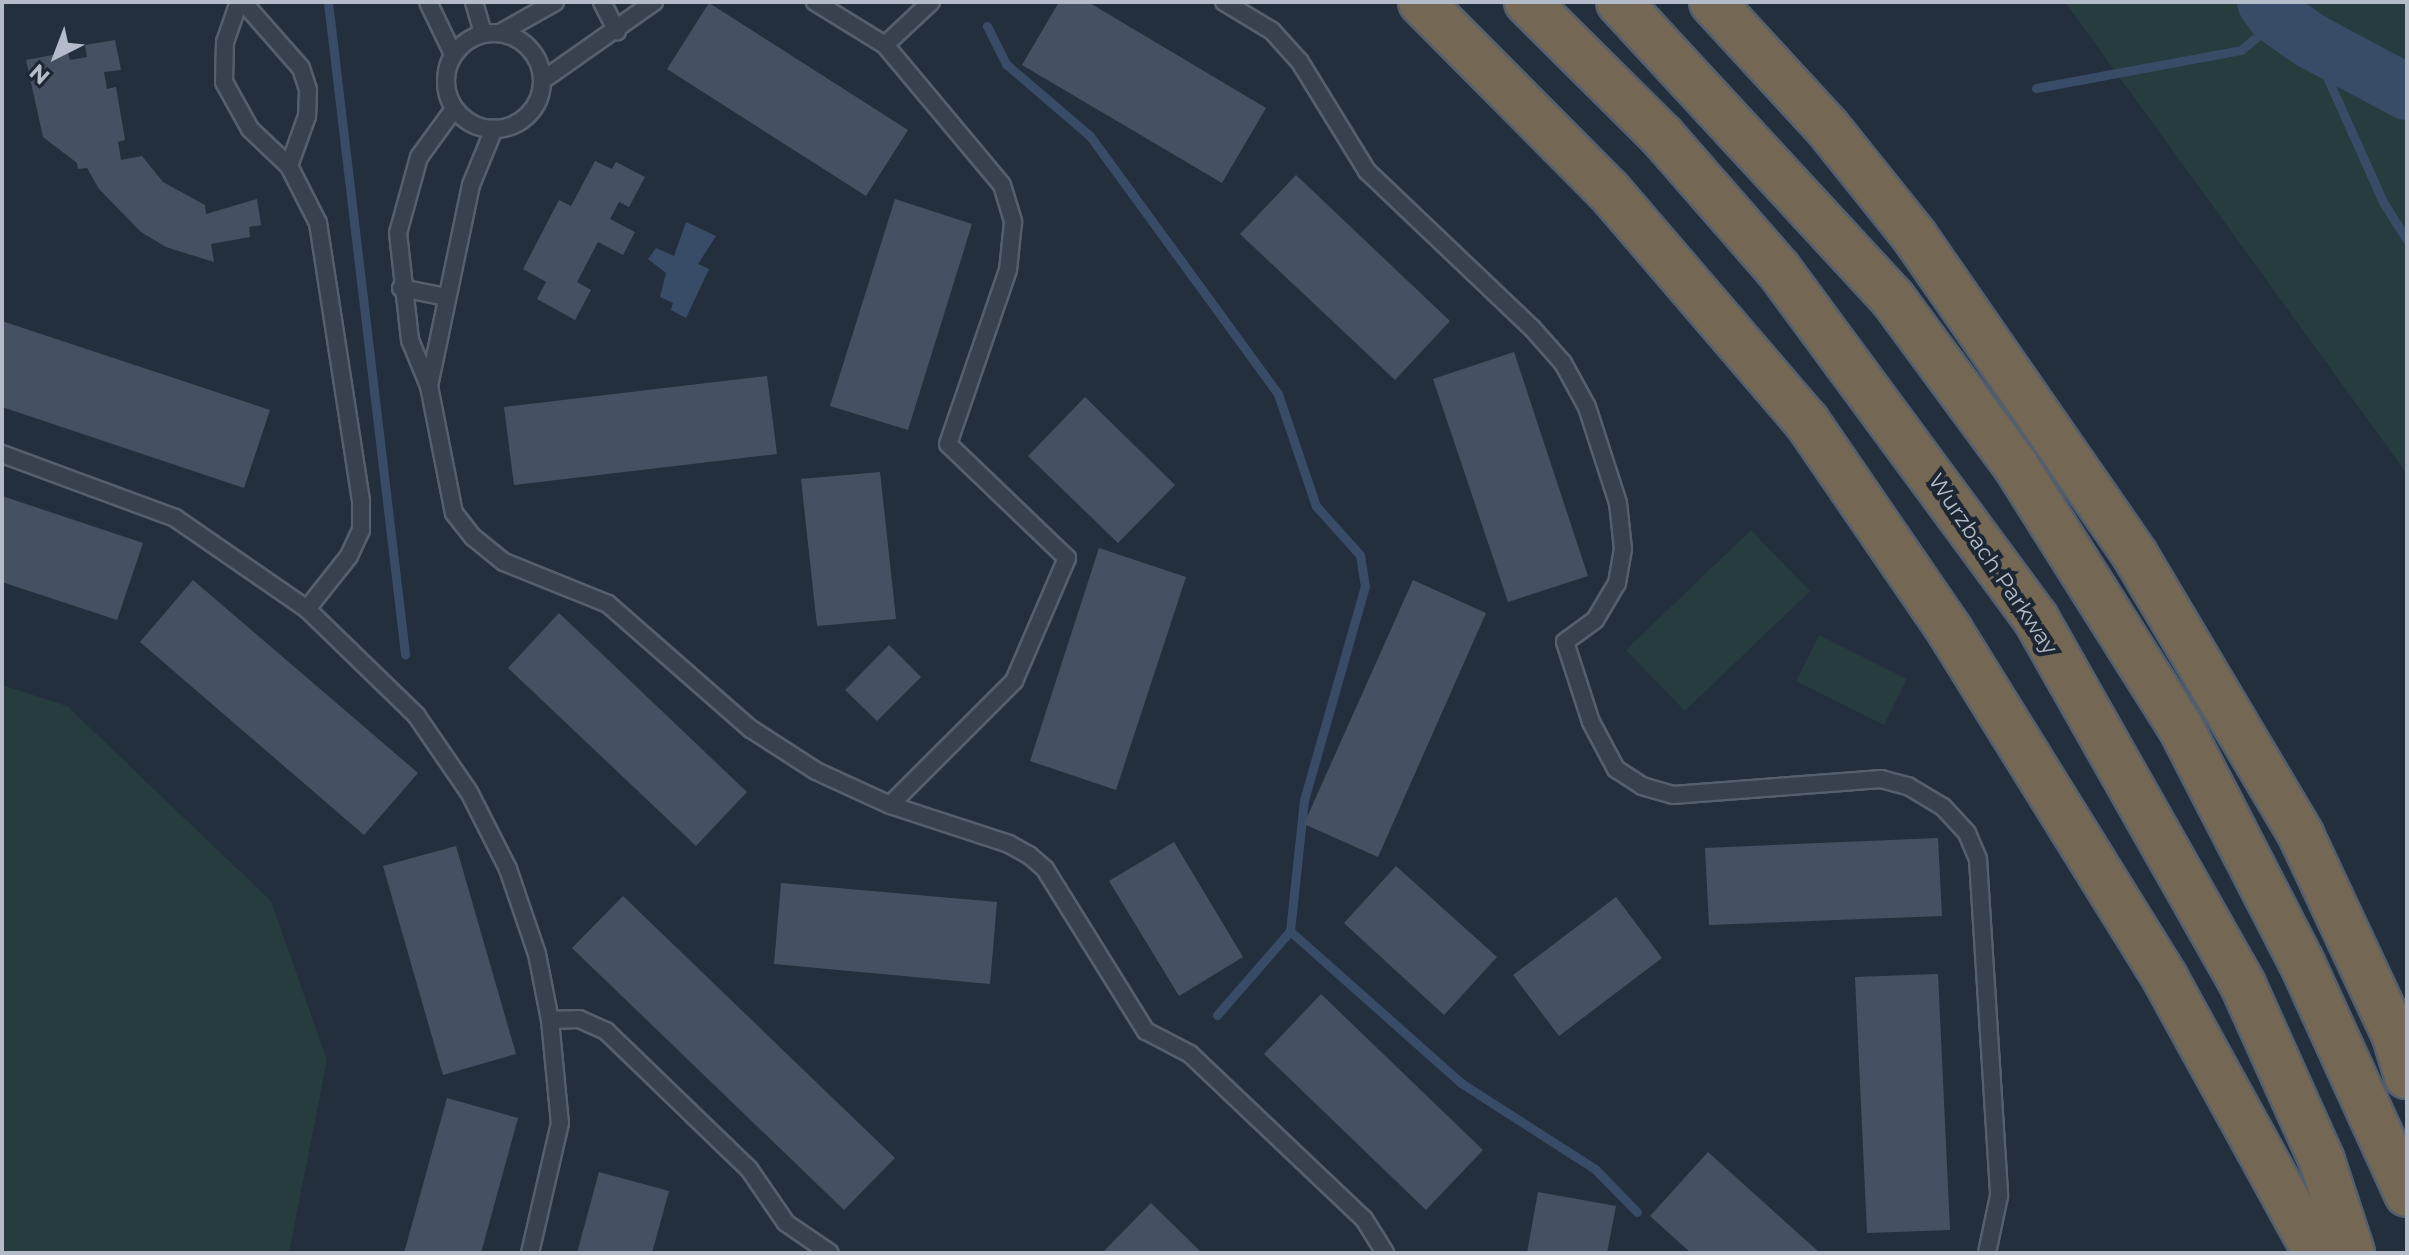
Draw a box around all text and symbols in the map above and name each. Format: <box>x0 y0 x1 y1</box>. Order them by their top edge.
north arrow <box>16 16 96 96</box>
text: N <box>24 58 55 90</box>
street label: Wurzbach Parkway <box>1923 469 2063 659</box>

